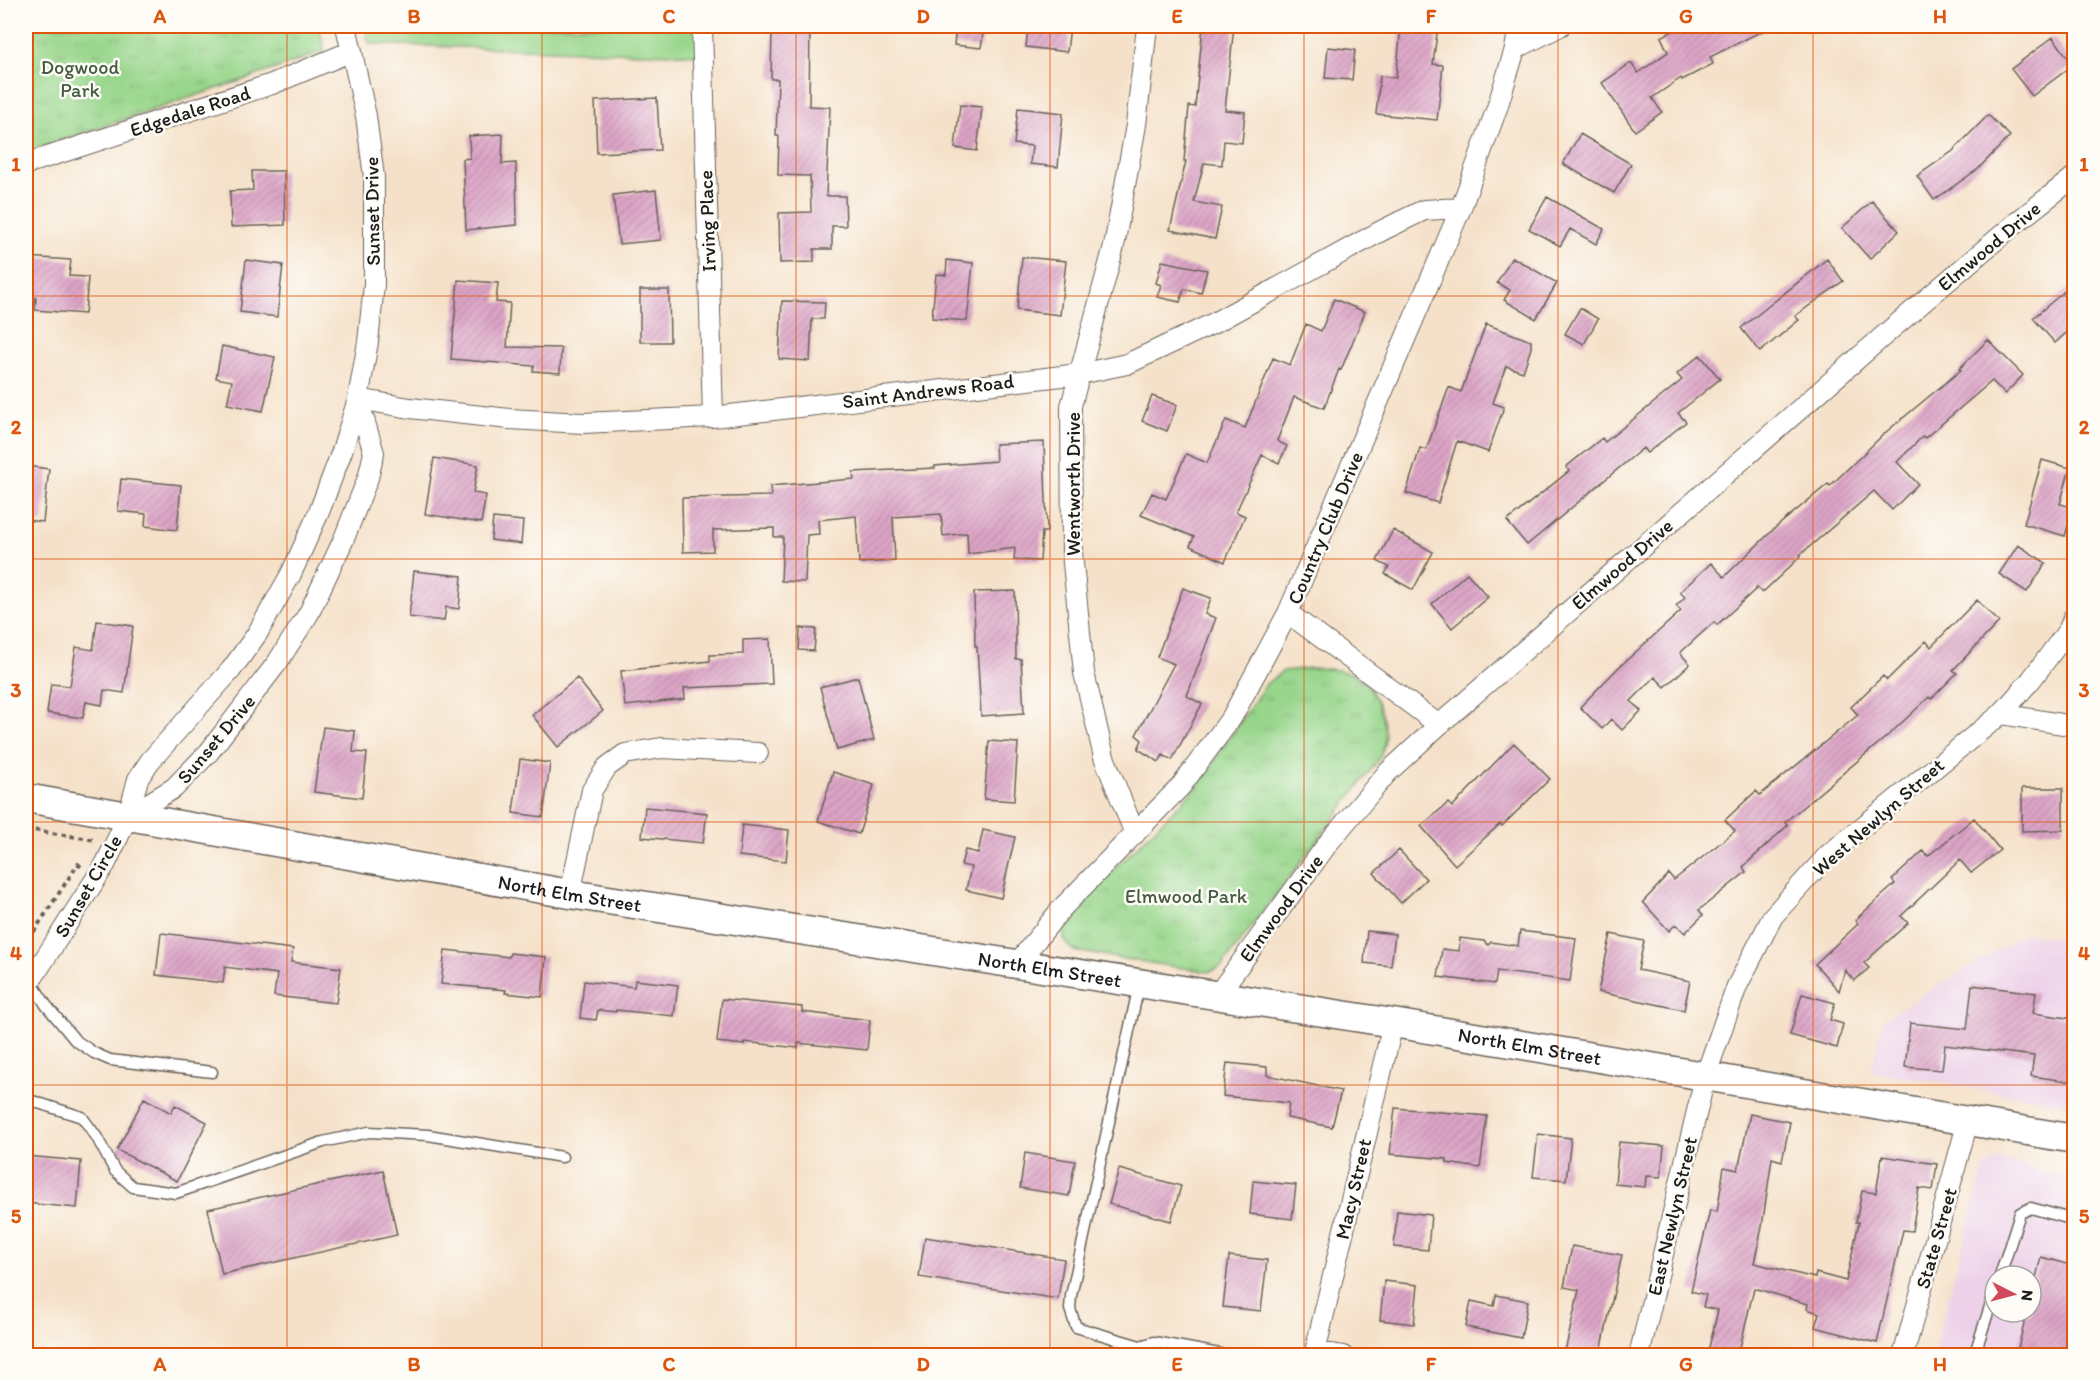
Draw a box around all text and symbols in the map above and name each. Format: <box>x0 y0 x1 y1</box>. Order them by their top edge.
text: A <box>153 4 167 28</box>
text: B <box>408 4 421 28</box>
text: C <box>663 4 676 28</box>
text: D <box>916 4 930 28</box>
text: E <box>1171 4 1183 28</box>
text: F <box>1426 4 1437 28</box>
text: G <box>1679 4 1693 28</box>
text: H <box>1933 4 1947 28</box>
park label: Dogwood Park <box>41 55 119 102</box>
street label: Edgedale Road <box>127 80 253 142</box>
text: 1 <box>11 152 21 176</box>
text: 1 <box>2079 152 2089 176</box>
street label: Sunset Drive <box>359 156 385 266</box>
street label: Irving Place <box>693 170 721 272</box>
street label: Elmwood Drive <box>1933 196 2045 296</box>
street label: Saint Andrews Road <box>841 369 1015 413</box>
street label: Wentworth Drive <box>1061 412 1085 556</box>
text: 2 <box>11 415 22 439</box>
text: 2 <box>2079 415 2090 439</box>
street label: Country Club Drive <box>1282 448 1368 608</box>
street label: Elmwood Drive <box>1566 513 1678 615</box>
text: 3 <box>11 678 22 702</box>
text: 3 <box>2079 678 2090 702</box>
street label: Sunset Drive <box>172 690 260 788</box>
street label: West Newlyn Street <box>1807 753 1949 881</box>
street label: Sunset Circle <box>49 831 127 941</box>
street label: Elmwood Drive <box>1234 850 1328 966</box>
street label: North Elm Street <box>496 870 644 917</box>
park label: Elmwood Park <box>1125 884 1248 908</box>
text: 4 <box>10 941 22 965</box>
text: 4 <box>2078 941 2090 965</box>
street label: North Elm Street <box>976 946 1124 992</box>
street label: North Elm Street <box>1456 1022 1604 1070</box>
street label: East Newlyn Street <box>1642 1134 1702 1298</box>
street label: Macy Street <box>1330 1136 1376 1242</box>
street label: State Street <box>1910 1184 1962 1291</box>
text: 5 <box>11 1204 22 1228</box>
text: 5 <box>2079 1204 2090 1228</box>
north arrow <box>1983 1264 2043 1324</box>
text: N <box>2017 1289 2037 1302</box>
text: A <box>153 1352 167 1376</box>
text: B <box>408 1352 421 1376</box>
text: C <box>663 1352 676 1376</box>
text: D <box>916 1352 930 1376</box>
text: E <box>1171 1352 1183 1376</box>
text: F <box>1426 1352 1437 1376</box>
text: G <box>1679 1352 1693 1376</box>
text: H <box>1933 1352 1947 1376</box>

